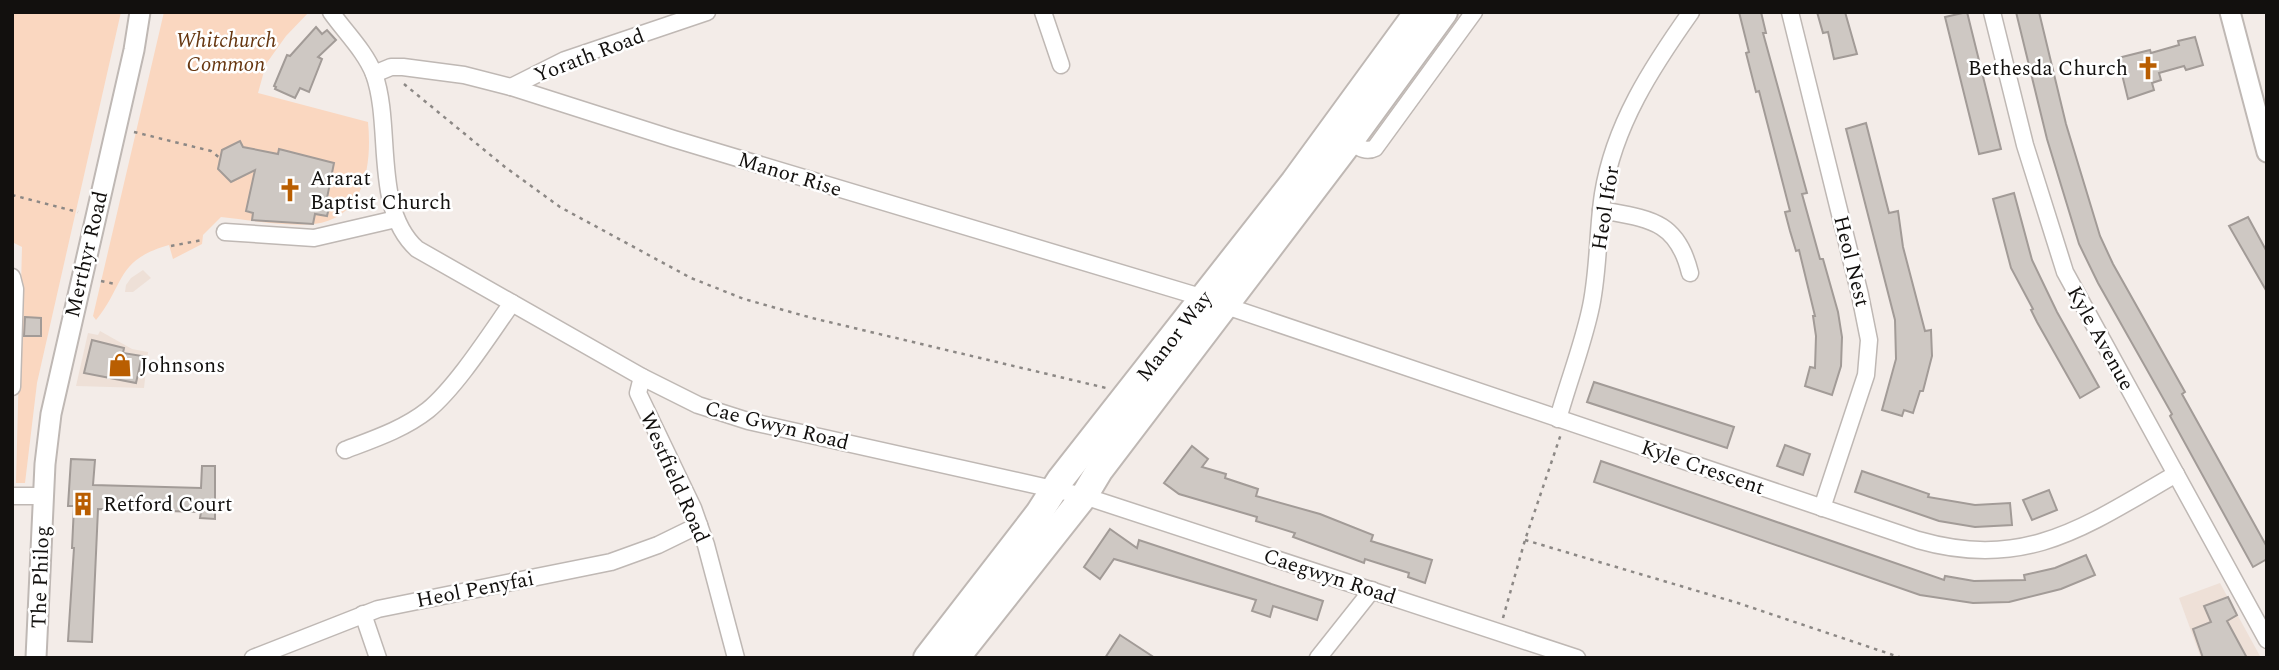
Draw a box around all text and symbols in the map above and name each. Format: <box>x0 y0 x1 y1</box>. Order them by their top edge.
street label: Yorath Road <box>529 20 649 92</box>
park label: Whitchurch Common <box>176 25 276 81</box>
place label: Bethesda Church <box>1968 53 2128 85</box>
church icon: Bethesda Church <box>2134 54 2162 82</box>
street label: Manor Rise <box>734 144 846 206</box>
place label: Ararat Baptist Church <box>310 163 451 219</box>
street label: Heol Ifor <box>1584 164 1628 253</box>
church icon: Ararat Baptist Church <box>276 176 304 204</box>
street label: Merthyr Road <box>57 188 117 321</box>
street label: Heol Nest <box>1824 212 1878 310</box>
street label: Kyle Avenue <box>2058 280 2142 397</box>
street label: Manor Way <box>1129 283 1221 389</box>
place label: Johnsons <box>140 350 225 382</box>
shop icon: Johnsons <box>106 351 134 379</box>
street label: Cae Gwyn Road <box>701 393 852 459</box>
street label: Westfield Road <box>631 406 717 548</box>
street label: Kyle Crescent <box>1637 432 1769 504</box>
place label: Retford Court <box>103 489 232 521</box>
building icon: Retford Court <box>69 490 97 518</box>
street label: The Philog <box>23 525 59 629</box>
street label: Caegwyn Road <box>1259 540 1400 613</box>
street label: Heol Penyfai <box>414 563 537 617</box>

